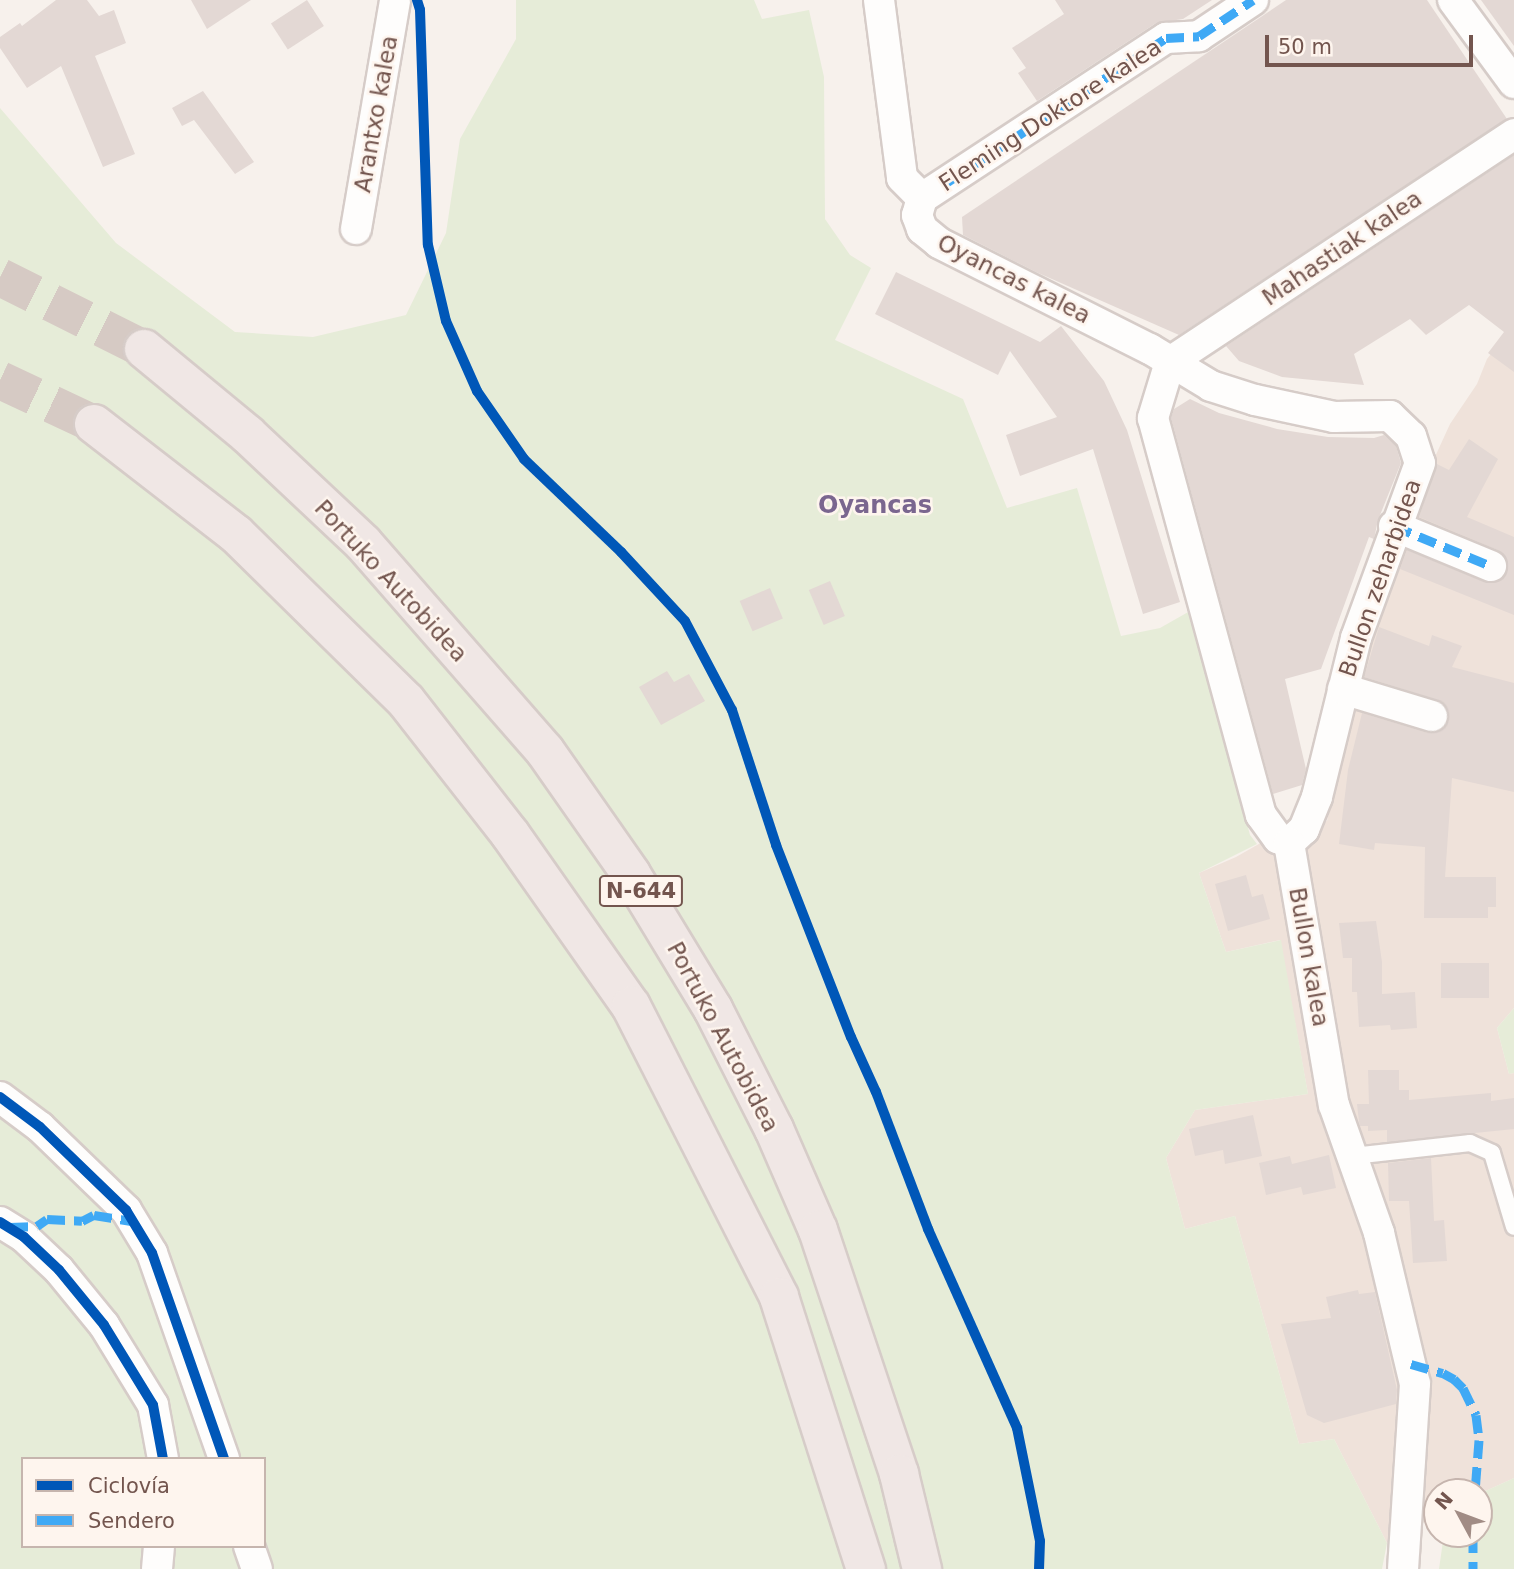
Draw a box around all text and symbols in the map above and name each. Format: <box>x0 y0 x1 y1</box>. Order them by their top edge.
scale bar <box>1269 21 1477 65</box>
street label: Arantxo kalea <box>349 33 403 195</box>
street label: Fleming Doktore kalea <box>934 33 1166 197</box>
text: 50 m <box>1278 35 1332 59</box>
street label: Mahastiak kalea <box>1257 184 1427 312</box>
street label: Oyancas kalea <box>933 229 1095 329</box>
street label: Bullon zeharbidea <box>1333 476 1427 680</box>
district label: Oyancas <box>818 492 932 520</box>
street label: Portuko Autobidea <box>309 494 473 668</box>
road number: N-644 <box>597 874 685 908</box>
street label: Bullon kalea <box>1283 885 1335 1029</box>
street label: Portuko Autobidea <box>661 937 785 1137</box>
legend <box>21 1457 266 1548</box>
text: Ciclovía <box>88 1474 170 1498</box>
north arrow <box>1423 1478 1493 1548</box>
text: N <box>1430 1487 1457 1514</box>
text: Sendero <box>88 1509 175 1533</box>

